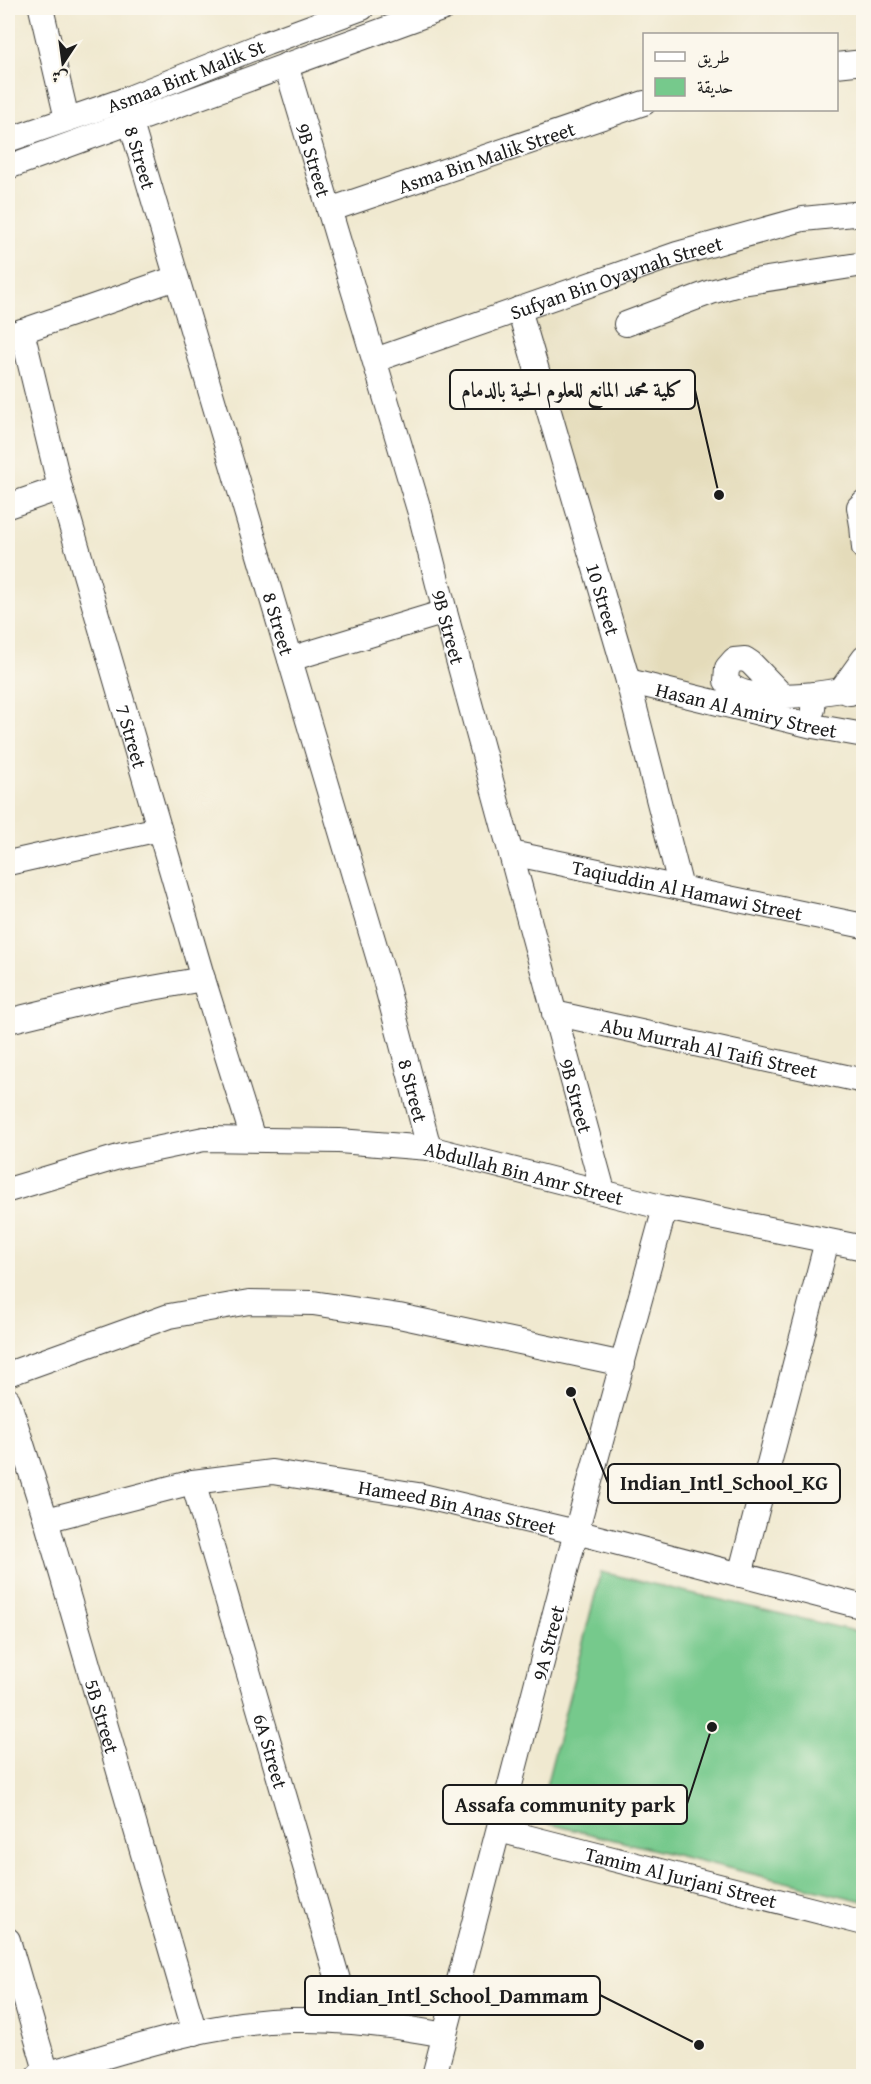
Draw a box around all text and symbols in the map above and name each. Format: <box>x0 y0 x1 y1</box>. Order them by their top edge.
street label: Asmaa Bint Malik St <box>103 31 269 119</box>
north arrow <box>33 33 93 93</box>
legend <box>643 33 838 111</box>
text: طريق <box>697 43 730 70</box>
text: ش <box>49 64 70 91</box>
text: حديقة <box>697 73 733 100</box>
street label: Asma Bin Malik Street <box>394 113 579 200</box>
street label: 9B Street <box>290 119 339 200</box>
street label: 8 Street <box>118 122 164 193</box>
street label: Sufyan Bin Oyaynah Street <box>506 228 725 326</box>
callout: كلية محمد المانع للعلوم الحية بالدمام <box>450 370 695 409</box>
text: كلية محمد المانع للعلوم الحية بالدمام <box>461 374 683 409</box>
street label: 10 Street <box>580 559 628 639</box>
street label: 9B Street <box>425 586 473 667</box>
street label: 8 Street <box>256 588 302 659</box>
street label: Hasan Al Amiry Street <box>653 674 839 744</box>
street label: 7 Street <box>109 701 155 771</box>
street label: Taqiuddin Al Hamawi Street <box>569 851 805 927</box>
street label: Abu Murrah Al Taifi Street <box>598 1009 820 1085</box>
street label: 8 Street <box>392 1055 436 1125</box>
street label: 9B Street <box>553 1055 601 1136</box>
street label: Abdullah Bin Amr Street <box>421 1133 627 1211</box>
callout: Indian_Intl_School_KG <box>608 1464 840 1503</box>
text: Indian_Intl_School_KG <box>620 1467 828 1498</box>
street label: Hameed Bin Anas Street <box>357 1471 559 1541</box>
street label: 9A Street <box>523 1602 571 1683</box>
street label: 5B Street <box>78 1675 127 1757</box>
street label: 6A Street <box>247 1710 296 1792</box>
callout: Assafa community park <box>443 1785 687 1824</box>
text: Assafa community park <box>455 1789 676 1820</box>
street label: Tamim Al Jurjani Street <box>582 1838 780 1915</box>
callout: Indian_Intl_School_Dammam <box>305 1976 600 2015</box>
text: Indian_Intl_School_Dammam <box>317 1980 589 2011</box>

